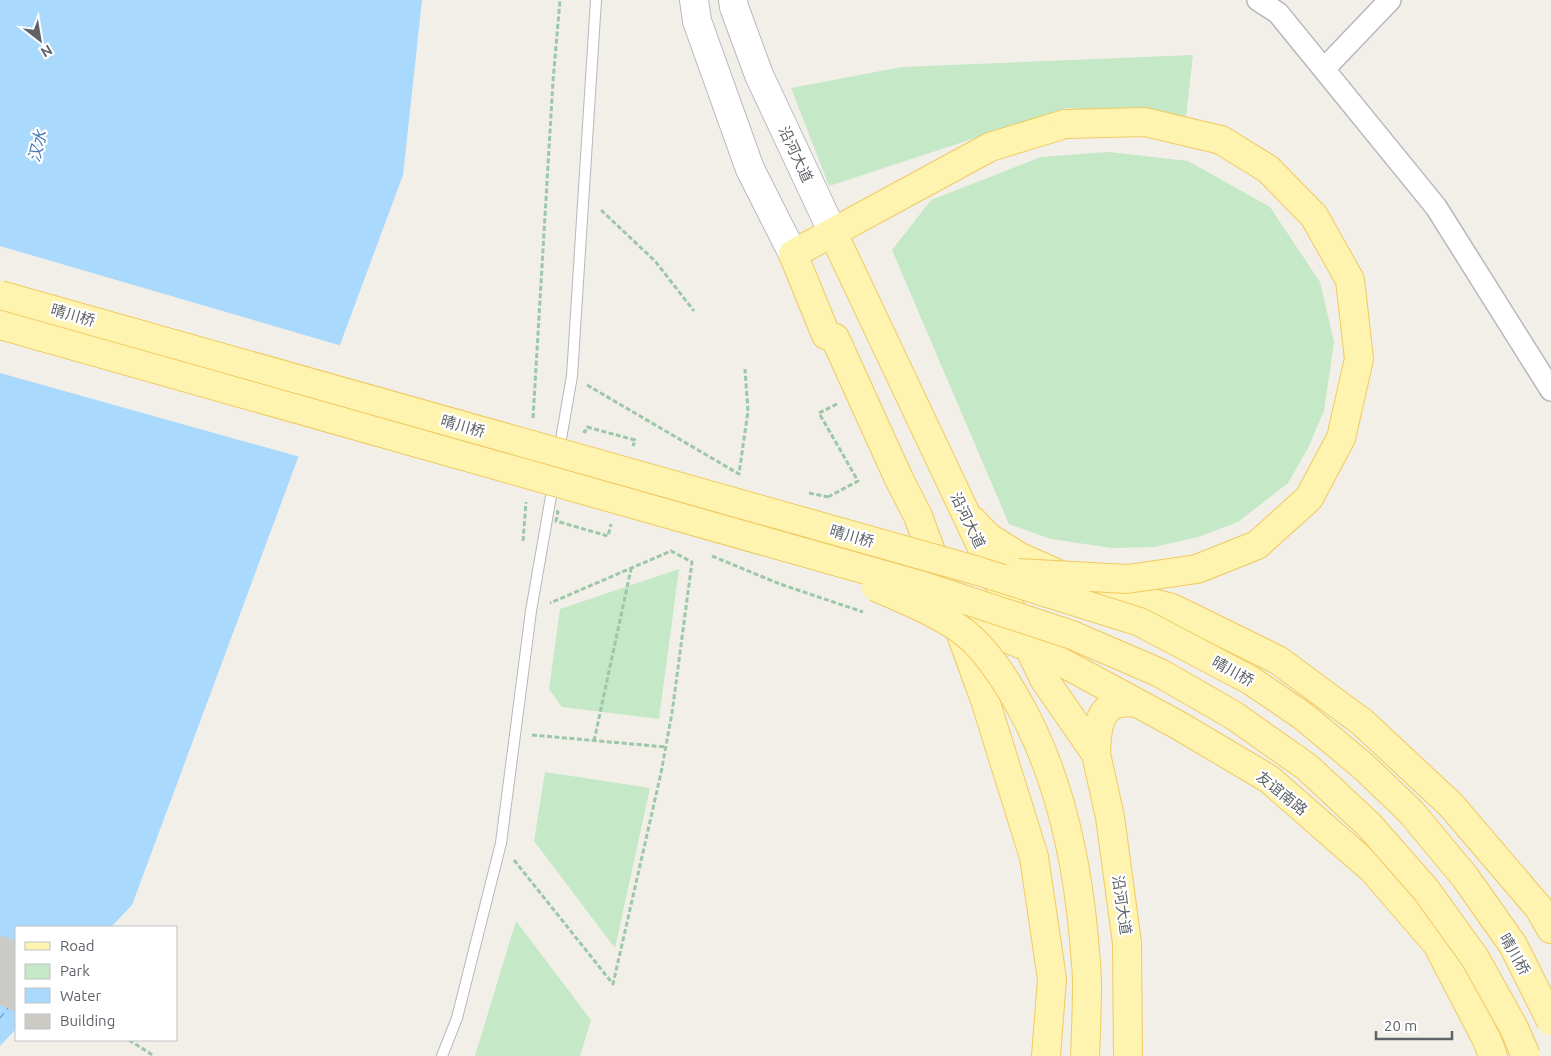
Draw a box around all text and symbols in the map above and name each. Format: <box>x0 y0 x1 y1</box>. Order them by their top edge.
north arrow <box>15 15 65 65</box>
text: N <box>38 42 55 61</box>
street label: 沿河大道 <box>776 123 816 185</box>
water label: 汉水 <box>24 127 50 164</box>
street label: 晴川桥 <box>49 301 97 329</box>
street label: 晴川桥 <box>439 412 487 440</box>
street label: 沿河大道 <box>947 489 989 551</box>
street label: 晴川桥 <box>828 522 876 550</box>
street label: 晴川桥 <box>1209 653 1257 689</box>
street label: 友谊南路 <box>1253 768 1311 818</box>
street label: 沿河大道 <box>1109 874 1135 936</box>
legend <box>15 926 178 1041</box>
street label: 晴川桥 <box>1496 930 1534 978</box>
text: Road <box>60 937 95 954</box>
text: Park <box>60 962 90 979</box>
text: Water <box>60 987 101 1004</box>
scale bar <box>1376 1008 1452 1040</box>
text: Building <box>60 1012 115 1029</box>
text: 20 m <box>1384 1017 1417 1034</box>

